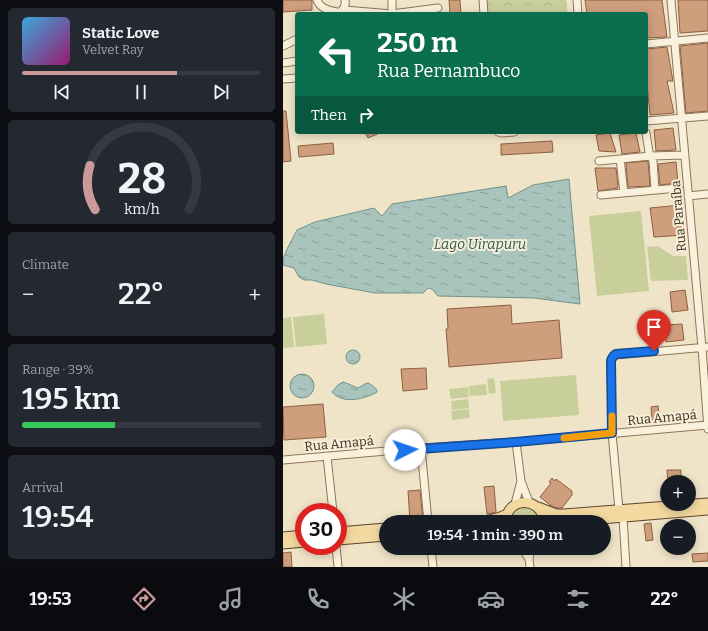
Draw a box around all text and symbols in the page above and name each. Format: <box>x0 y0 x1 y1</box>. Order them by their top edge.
text: Static Love <box>82 24 159 42</box>
text: 250 m <box>377 26 458 59</box>
icon: left <box>311 28 363 80</box>
text: Velvet Ray <box>82 42 144 57</box>
text: Rua Pernambuco <box>377 60 520 82</box>
icon: previous <box>51 81 73 103</box>
icon: pause <box>130 81 152 103</box>
icon: next <box>210 81 232 103</box>
icon: right <box>355 104 377 126</box>
text: Then <box>311 106 347 124</box>
text: 28 <box>117 154 166 204</box>
street label: Rua Paraíba <box>668 180 689 252</box>
text: km/h <box>124 200 159 217</box>
water label: Lago Uirapuru <box>434 236 526 253</box>
text: Climate <box>22 257 69 272</box>
text: 22° <box>118 276 165 312</box>
text: − <box>22 281 34 308</box>
text: + <box>248 281 261 308</box>
pin <box>637 310 671 351</box>
icon: arrive <box>643 316 665 338</box>
text: Range · 39% <box>22 362 94 377</box>
text: 195 km <box>22 381 120 417</box>
street label: Rua Amapá <box>627 407 697 428</box>
position arrow <box>384 429 426 471</box>
street label: Rua Amapá <box>304 433 374 454</box>
map controls <box>660 475 696 555</box>
button: + <box>660 475 696 511</box>
text: Arrival <box>22 480 63 495</box>
text: 19:54 <box>22 499 93 535</box>
speed limit sign: 30 <box>295 503 347 555</box>
button: − <box>660 519 696 555</box>
text: 19:54 · 1 min · 390 m <box>427 526 563 544</box>
icon: directions <box>130 585 158 613</box>
icon: music <box>217 585 245 613</box>
icon: phone <box>304 585 332 613</box>
icon: climate <box>390 585 418 613</box>
icon: car <box>477 585 505 613</box>
icon: filters <box>564 585 592 613</box>
text: 19:53 <box>29 588 72 610</box>
text: 22° <box>650 588 679 610</box>

